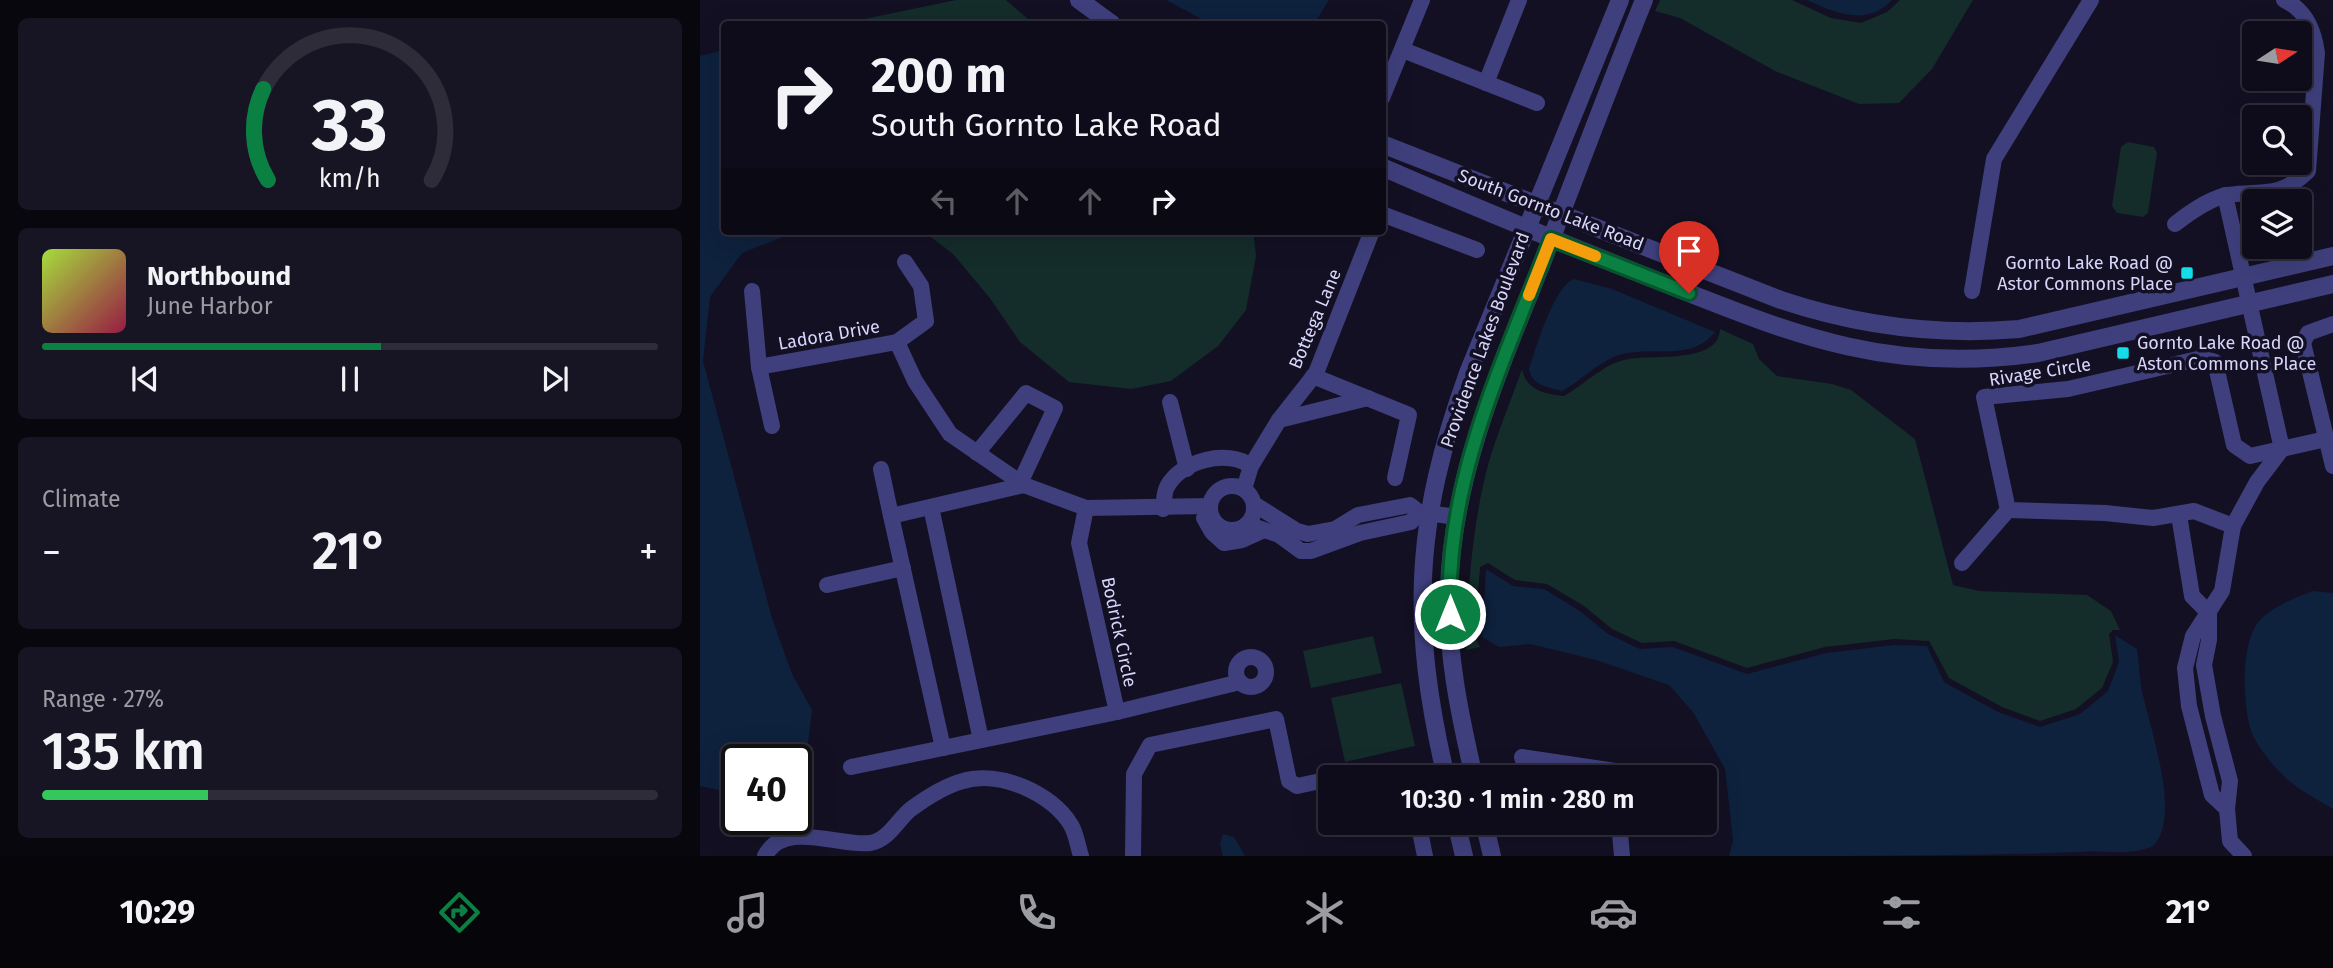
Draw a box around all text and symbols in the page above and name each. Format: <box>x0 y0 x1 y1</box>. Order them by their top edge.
north arrow <box>2242 21 2312 91</box>
map controls <box>2242 21 2312 259</box>
text: 200 m <box>871 46 1007 105</box>
icon: right <box>756 49 847 140</box>
text: 33 <box>311 82 388 169</box>
button: search <box>2242 105 2312 175</box>
text: South Gornto Lake Road <box>871 106 1222 144</box>
text: km/h <box>319 164 381 194</box>
street label: South Gornto Lake Road <box>1455 164 1647 256</box>
icon: left <box>925 182 963 220</box>
icon: ahead <box>998 182 1036 220</box>
icon: ahead <box>1071 182 1109 220</box>
icon: right <box>1144 182 1182 220</box>
button: layers <box>2242 189 2312 259</box>
pin <box>1659 221 1719 293</box>
street label: Providence Lakes Boulevard <box>1436 229 1534 451</box>
icon: arrive <box>1670 232 1708 270</box>
place label: Gornto Lake Road @ Astor Commons Place <box>1997 252 2173 295</box>
text: Northbound <box>147 261 291 292</box>
marker: Gornto Lake Road @ Astor Commons Place <box>2179 265 2195 281</box>
street label: Bottega Lane <box>1284 266 1346 372</box>
text: June Harbor <box>147 292 273 320</box>
street label: Ladora Drive <box>776 315 882 355</box>
place label: Gornto Lake Road @ Aston Commons Place <box>2137 332 2316 375</box>
marker: Gornto Lake Road @ Aston Commons Place <box>2115 345 2131 361</box>
street label: Rivage Circle <box>1987 353 2093 391</box>
icon: previous <box>126 360 164 398</box>
icon: pause <box>331 360 369 398</box>
icon: next <box>536 360 574 398</box>
text: Climate <box>42 485 121 513</box>
text: 21° <box>312 520 388 583</box>
text: − <box>42 529 61 575</box>
text: + <box>639 529 658 575</box>
street label: Bodrick Circle <box>1097 575 1141 689</box>
position arrow <box>1413 577 1487 651</box>
text: Range · 27% <box>42 685 164 713</box>
text: 135 km <box>42 720 205 783</box>
speed limit sign: 40 <box>721 744 812 835</box>
text: 10:30 · 1 min · 280 m <box>1400 784 1635 815</box>
icon: directions <box>435 888 484 937</box>
icon: music <box>723 888 772 937</box>
icon: phone <box>1012 888 1061 937</box>
icon: climate <box>1300 888 1349 937</box>
icon: car <box>1589 888 1638 937</box>
icon: filters <box>1877 888 1926 937</box>
text: 10:29 <box>120 893 195 931</box>
text: 21° <box>2166 893 2213 931</box>

